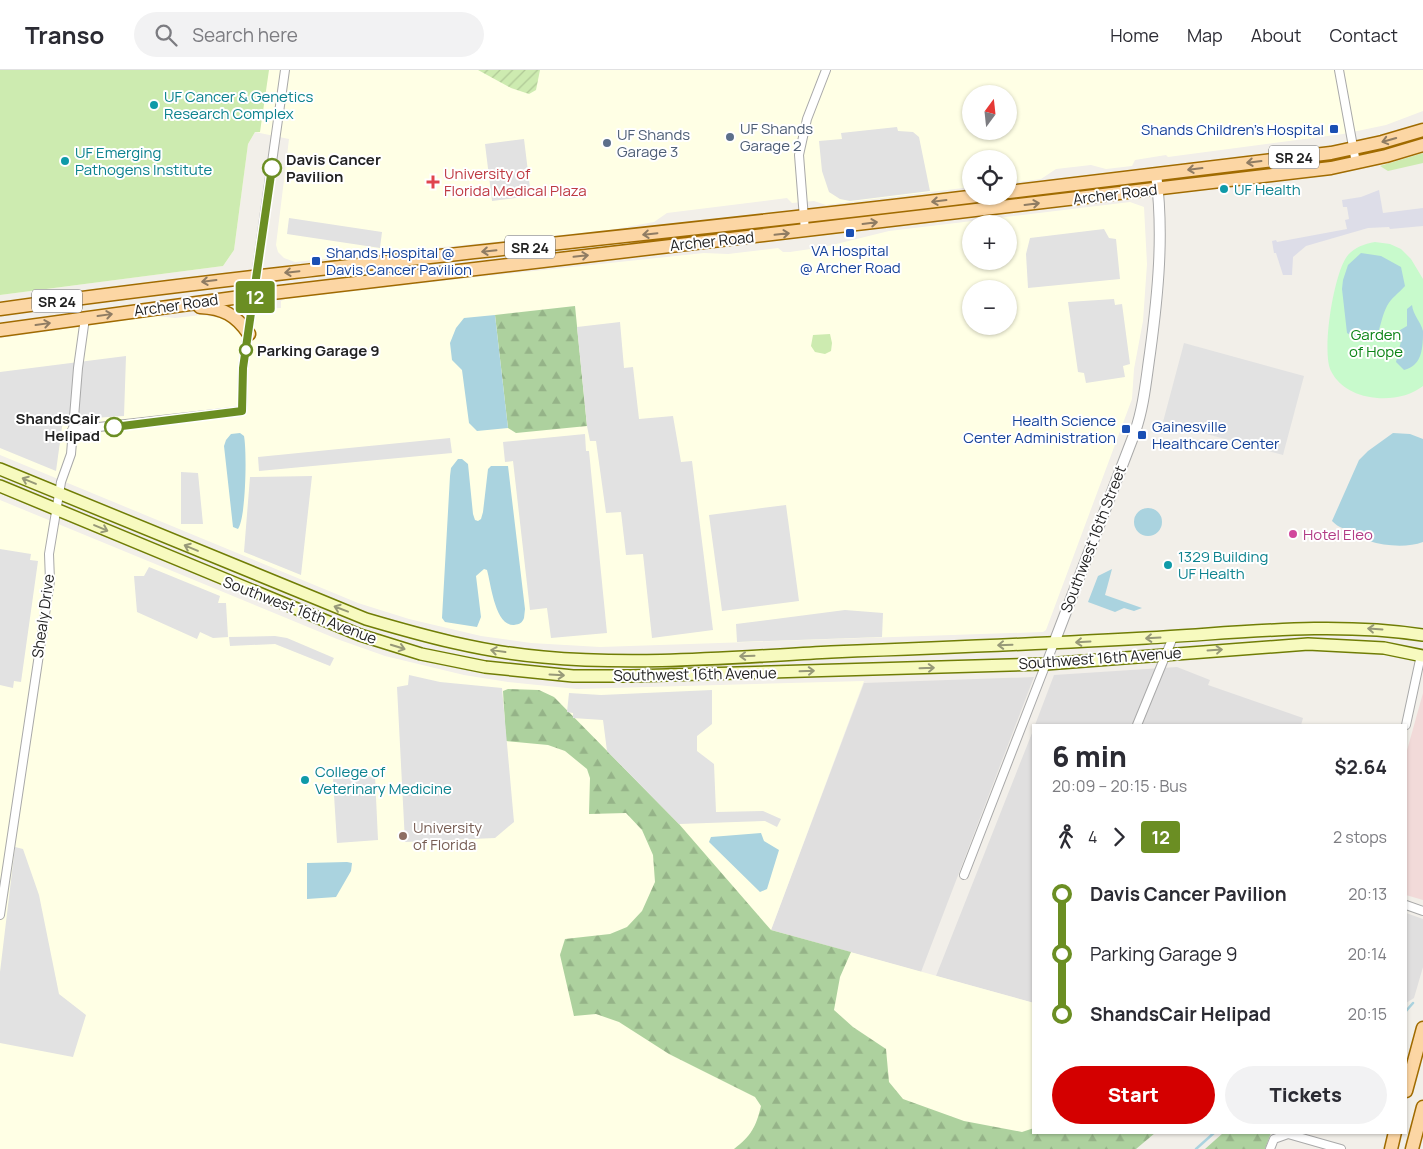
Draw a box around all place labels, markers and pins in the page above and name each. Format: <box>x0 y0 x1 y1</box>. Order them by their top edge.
place label: UF Cancer & Genetics Research Complex <box>164 86 314 124</box>
marker: UF Cancer & Genetics Research Complex <box>148 99 160 111</box>
place label: UF Shands Garage 2 <box>740 118 813 156</box>
place label: Shands Children's Hospital <box>1141 119 1324 140</box>
marker: Shands Children's Hospital <box>1328 123 1340 135</box>
place label: UF Shands Garage 3 <box>617 124 690 162</box>
marker: UF Shands Garage 2 <box>724 131 736 143</box>
marker: UF Shands Garage 3 <box>601 137 613 149</box>
place label: UF Emerging Pathogens Institute <box>75 142 212 180</box>
place label: Davis Cancer Pavilion <box>286 149 381 187</box>
marker: UF Emerging Pathogens Institute <box>59 155 71 167</box>
marker: Davis Cancer Pavilion <box>262 158 282 178</box>
place label: University of Florida Medical Plaza <box>444 163 587 201</box>
marker: University of Florida Medical Plaza <box>426 175 440 189</box>
place label: UF Health <box>1234 179 1301 200</box>
marker: UF Health <box>1218 183 1230 195</box>
marker: VA Hospital @ Archer Road <box>844 227 856 239</box>
place label: VA Hospital @ Archer Road <box>799 240 901 278</box>
place label: Shands Hospital @ Davis Cancer Pavilion <box>326 242 472 280</box>
marker: Shands Hospital @ Davis Cancer Pavilion <box>310 255 322 267</box>
place label: Parking Garage 9 <box>257 340 380 361</box>
marker: Parking Garage 9 <box>239 343 253 357</box>
place label: ShandsCair Helipad <box>16 408 100 446</box>
place label: Health Science Center Administration <box>963 410 1116 448</box>
place label: Gainesville Healthcare Center <box>1152 416 1280 454</box>
marker: ShandsCair Helipad <box>104 417 124 437</box>
marker: Health Science Center Administration <box>1120 423 1132 435</box>
marker: Gainesville Healthcare Center <box>1136 429 1148 441</box>
place label: Hotel Eleo <box>1303 524 1373 545</box>
marker: Hotel Eleo <box>1287 528 1299 540</box>
place label: 1329 Building UF Health <box>1178 546 1268 584</box>
marker: 1329 Building UF Health <box>1162 559 1174 571</box>
place label: College of Veterinary Medicine <box>315 761 452 799</box>
marker: College of Veterinary Medicine <box>299 774 311 786</box>
place label: University of Florida <box>413 817 482 855</box>
marker: University of Florida <box>397 830 409 842</box>

